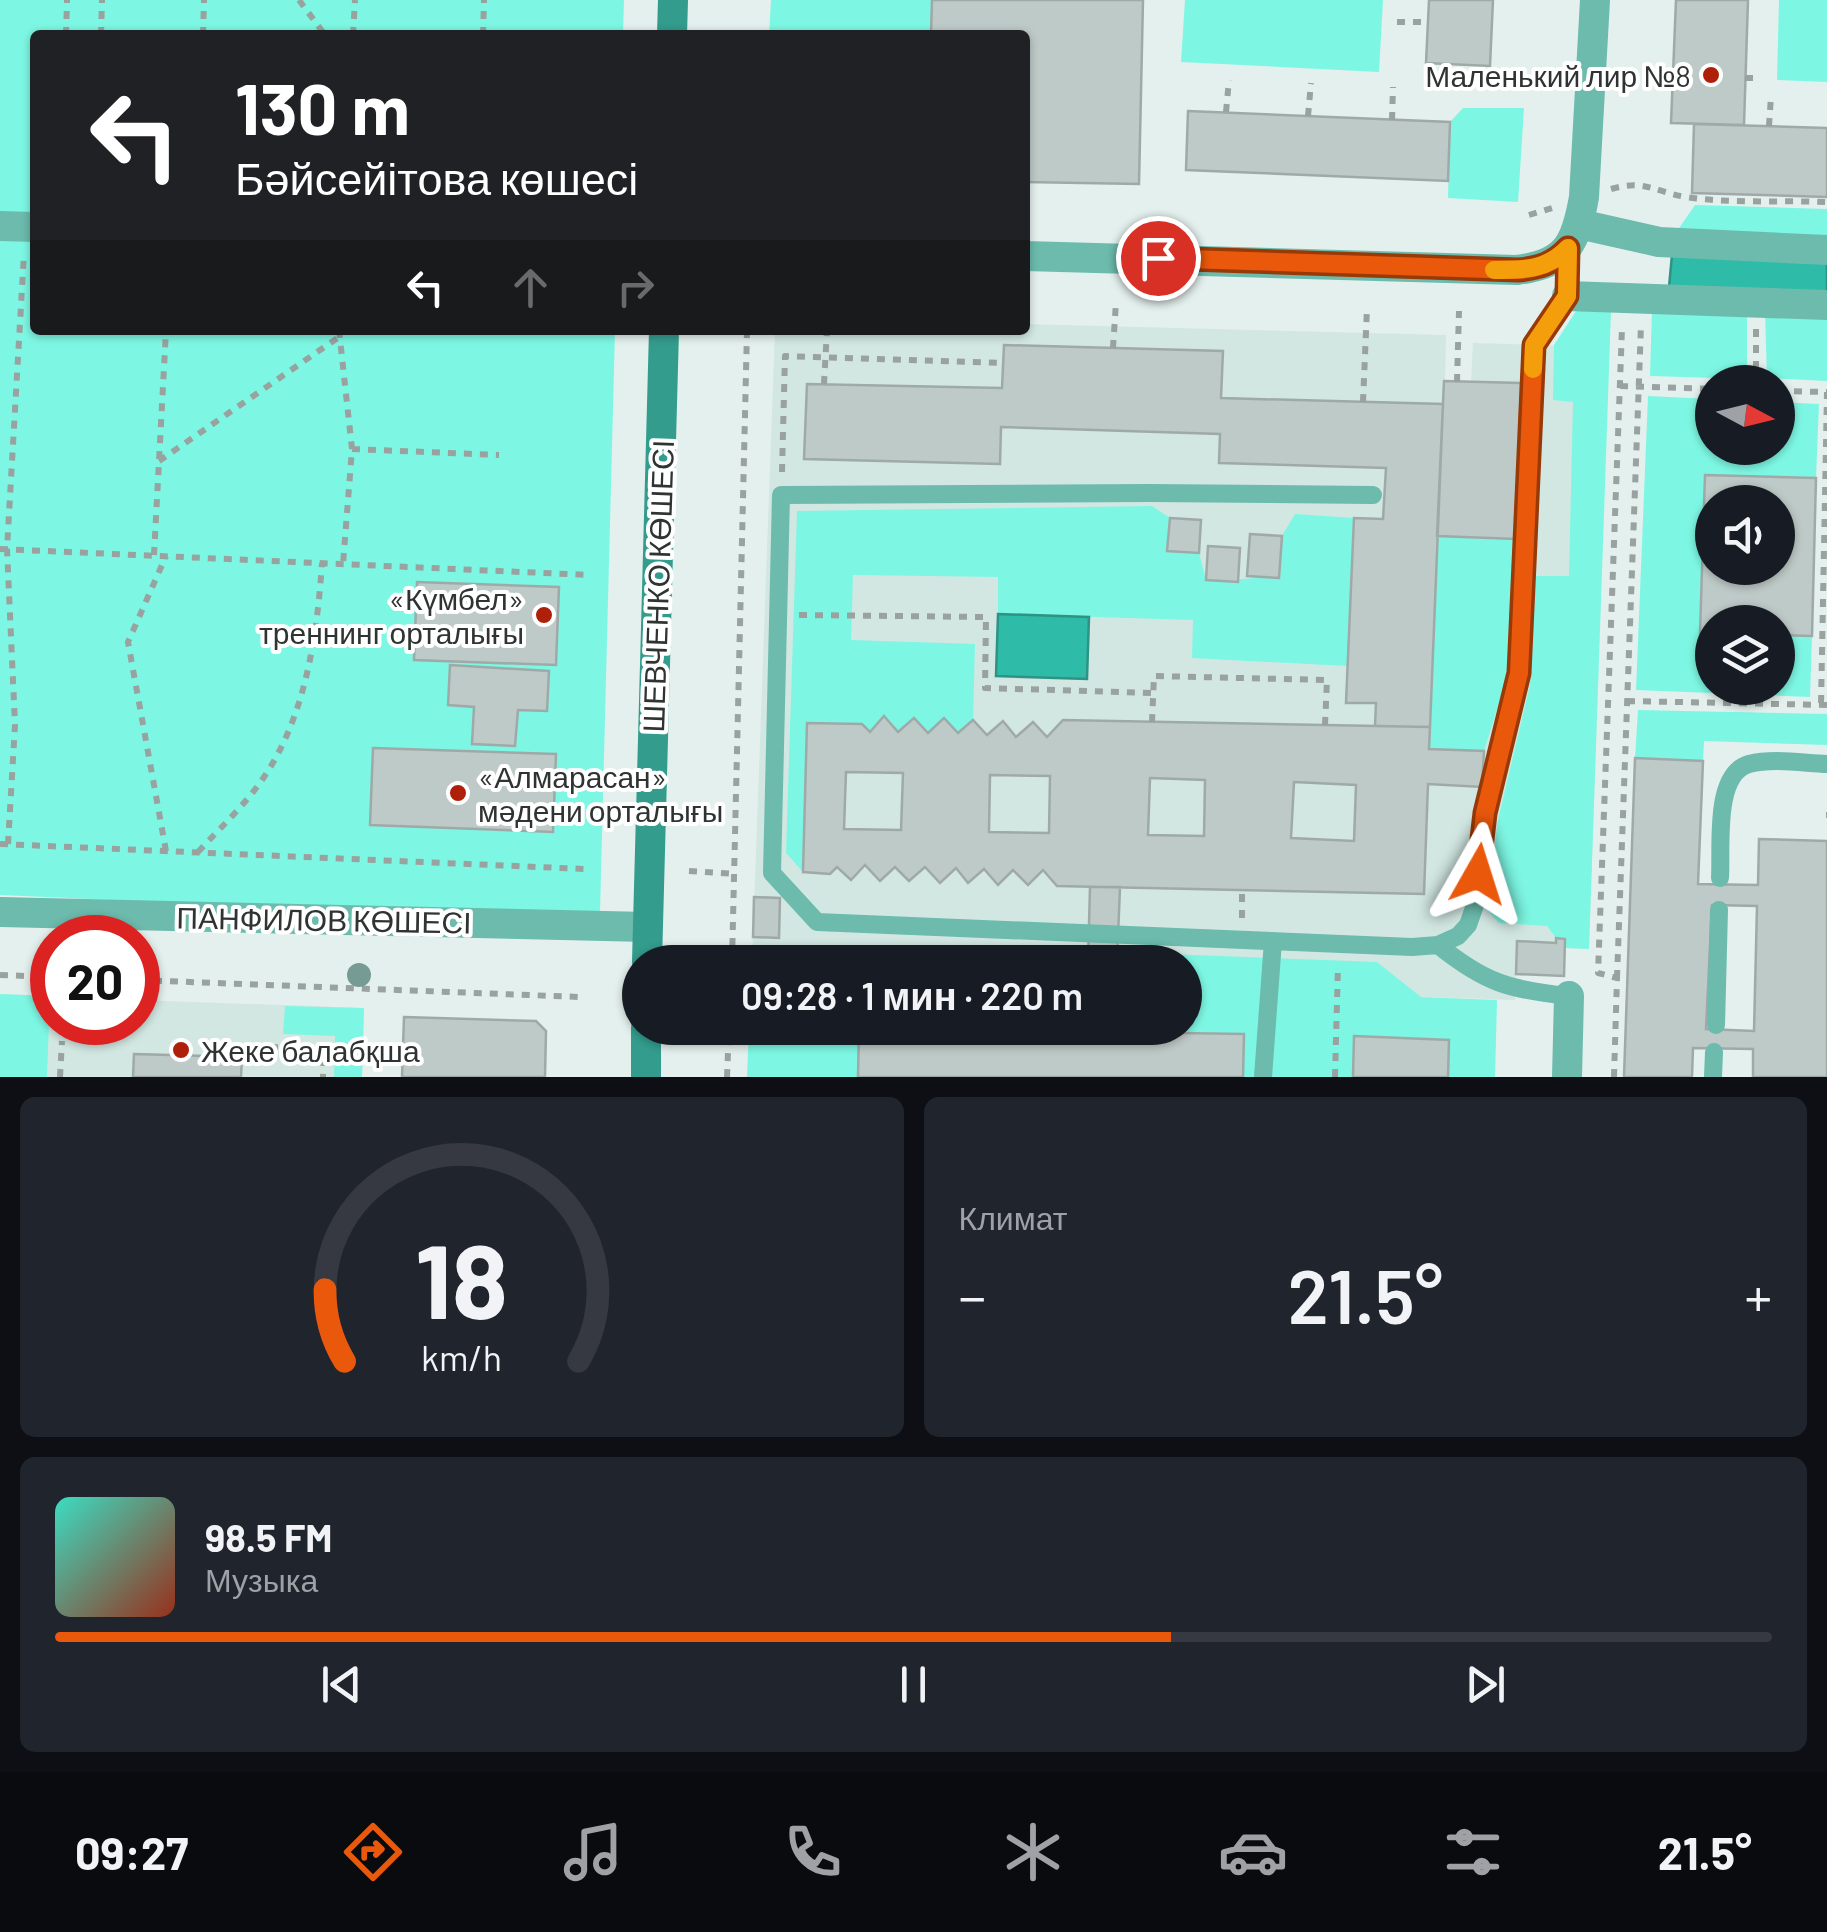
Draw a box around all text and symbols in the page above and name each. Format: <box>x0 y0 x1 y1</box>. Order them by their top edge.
place label: Маленький лир №8 <box>1425 57 1691 93</box>
marker: Маленький лир №8 <box>1700 64 1722 86</box>
text: 130 m <box>235 65 410 149</box>
icon: left <box>70 70 200 200</box>
text: Бәйсейітова көшесі <box>235 150 638 204</box>
pin <box>1116 216 1201 301</box>
icon: arrive <box>1131 231 1186 286</box>
icon: left <box>398 260 453 315</box>
icon: ahead <box>503 260 558 315</box>
icon: right <box>608 260 663 315</box>
north arrow <box>1695 365 1795 465</box>
map controls <box>1695 365 1795 705</box>
street label: ШЕВЧЕНКО КӨШЕСІ <box>634 439 680 733</box>
button: sound <box>1695 485 1795 585</box>
place label: «Күмбел» треннинг орталығы <box>259 580 524 650</box>
marker: «Күмбел» треннинг орталығы <box>533 604 555 626</box>
button: layers <box>1695 605 1795 705</box>
place label: «Алмарасан» мәдени орталығы <box>478 758 723 828</box>
marker: «Алмарасан» мәдени орталығы <box>447 782 469 804</box>
position arrow <box>1426 822 1530 926</box>
street label: ПАНФИЛОВ КӨШЕСІ <box>176 898 472 940</box>
speed limit sign: 20 <box>30 915 160 1045</box>
text: 09:28 · 1 мин · 220 m <box>741 972 1083 1018</box>
place label: Жеке балабқша <box>201 1032 420 1068</box>
marker: Жеке балабқша <box>170 1039 192 1061</box>
text: Климат <box>959 1198 1067 1236</box>
text: 18 <box>415 1215 508 1340</box>
text: 21.5° <box>1287 1249 1443 1339</box>
text: − <box>959 1262 986 1328</box>
text: + <box>1744 1262 1772 1328</box>
text: km/h <box>421 1335 502 1378</box>
text: 98.5 FM <box>205 1514 333 1560</box>
text: Музыка <box>205 1560 318 1598</box>
icon: previous <box>314 1657 369 1712</box>
icon: pause <box>886 1657 941 1712</box>
icon: next <box>1458 1657 1513 1712</box>
icon: directions <box>338 1817 408 1887</box>
icon: music <box>558 1817 628 1887</box>
icon: phone <box>778 1817 848 1887</box>
icon: climate <box>998 1817 1068 1887</box>
icon: car <box>1218 1817 1288 1887</box>
icon: filters <box>1438 1817 1508 1887</box>
text: 09:27 <box>75 1825 188 1879</box>
text: 21.5° <box>1658 1825 1752 1879</box>

